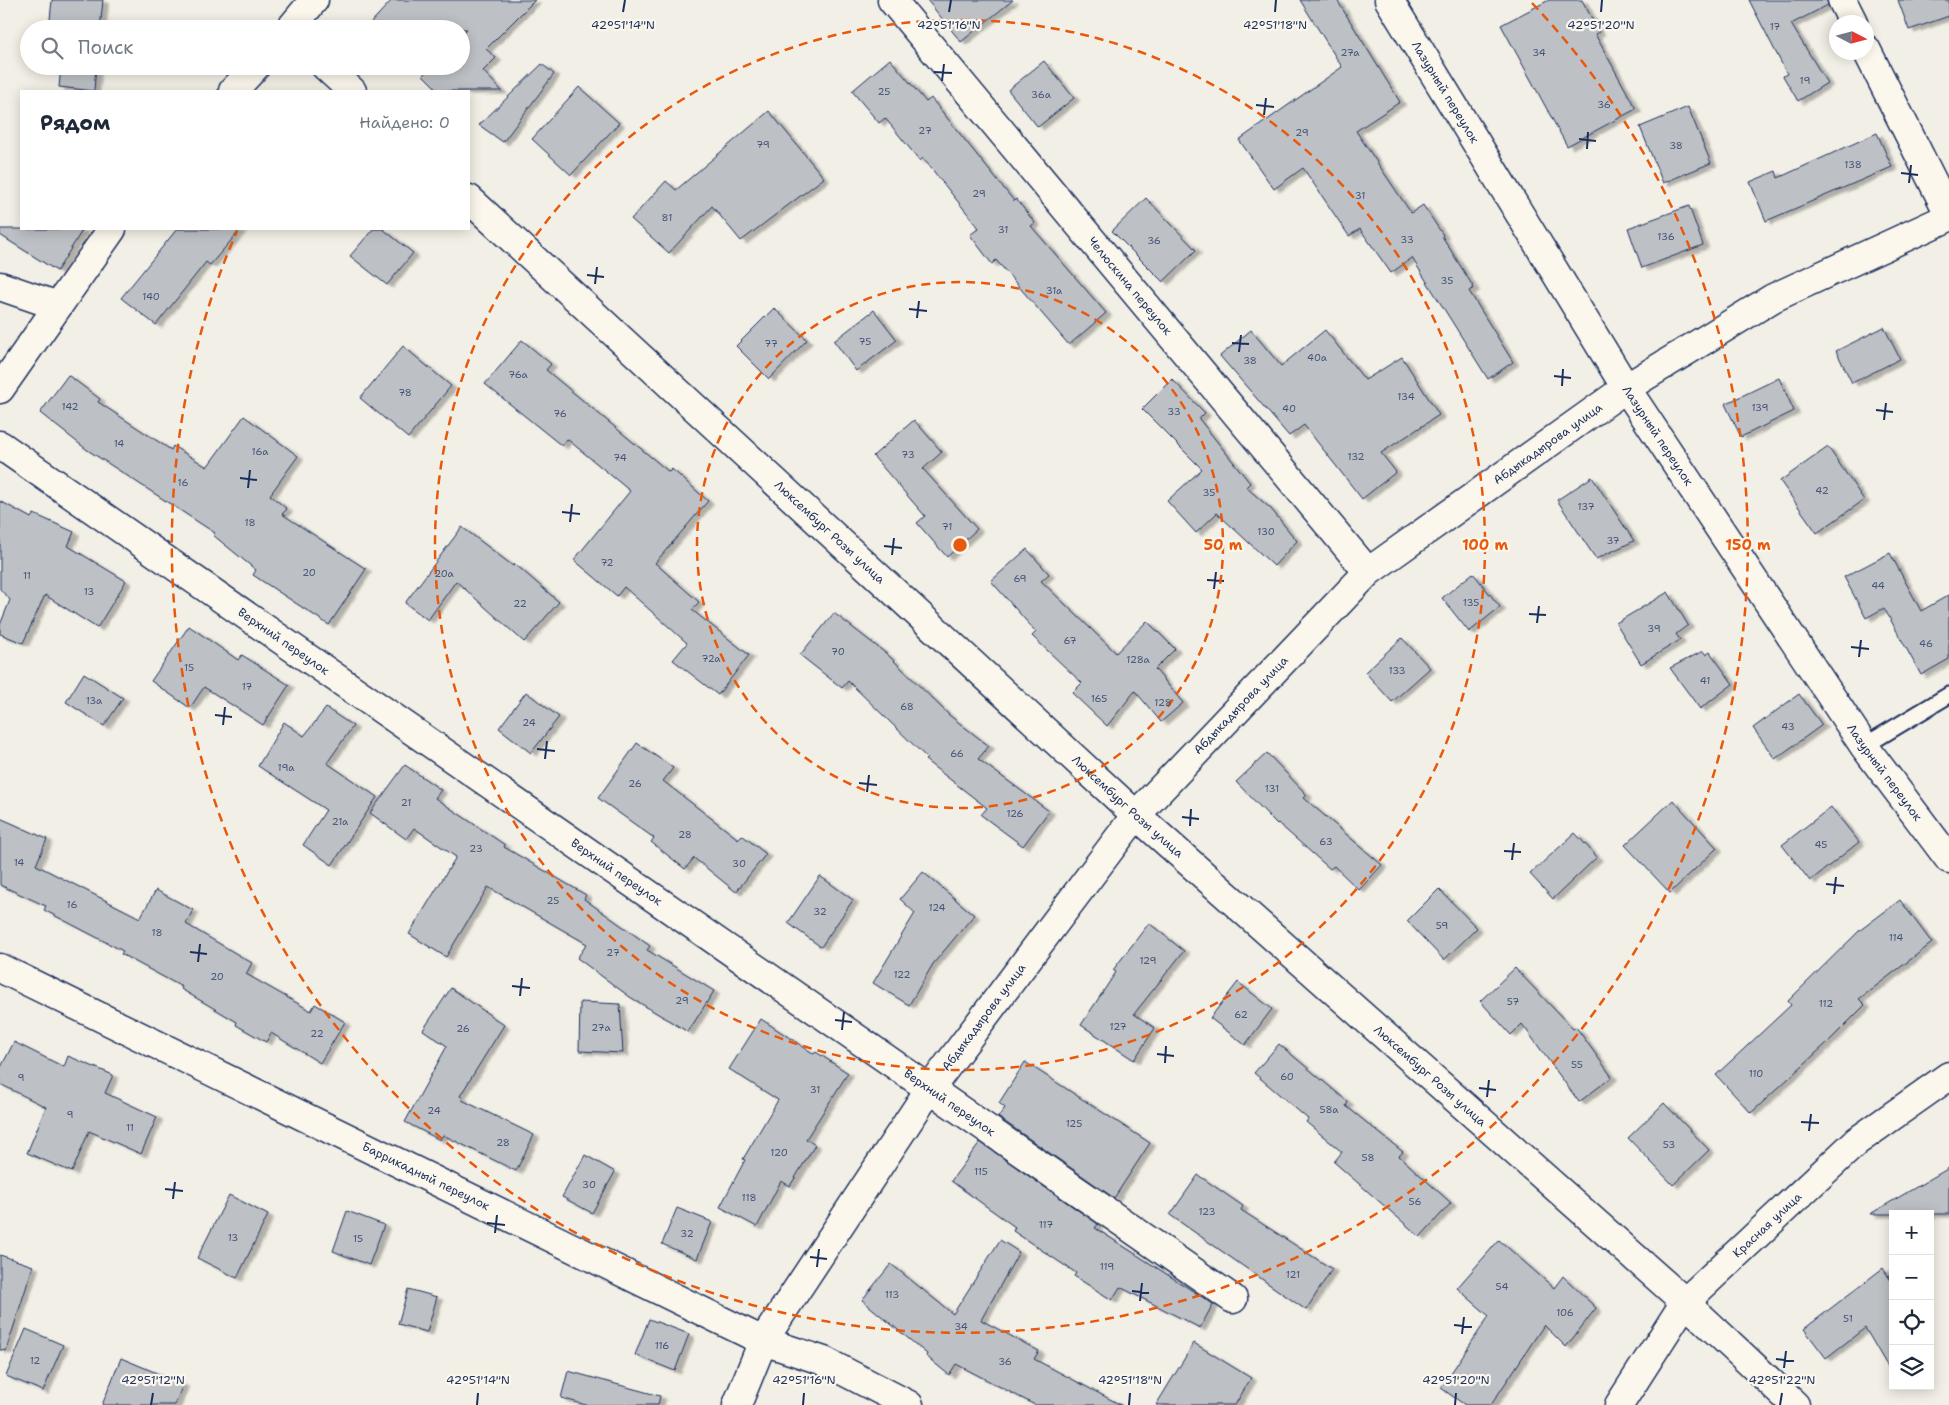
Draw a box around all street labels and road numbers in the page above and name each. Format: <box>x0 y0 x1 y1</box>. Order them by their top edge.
street label: Лазурный переулок <box>1408 38 1483 147</box>
street label: Челюскина переулок <box>1084 233 1176 339</box>
street label: Лазурный переулок <box>1619 383 1697 489</box>
street label: Абдыкадырова улица <box>1490 399 1606 488</box>
street label: Люксембург Розы улица <box>771 477 889 588</box>
street label: Верхний переулок <box>235 604 333 679</box>
street label: Абдыкадырова улица <box>1190 652 1292 758</box>
street label: Лазурный переулок <box>1843 721 1926 825</box>
street label: Люксембург Розы улица <box>1068 752 1187 862</box>
street label: Верхний переулок <box>568 835 666 910</box>
street label: Абдыкадырова улица <box>938 960 1030 1074</box>
street label: Люксембург Розы улица <box>1370 1022 1490 1130</box>
street label: Верхний переулок <box>901 1065 999 1140</box>
street label: Баррикадный переулок <box>360 1138 493 1214</box>
street label: Красная улица <box>1729 1188 1806 1261</box>

